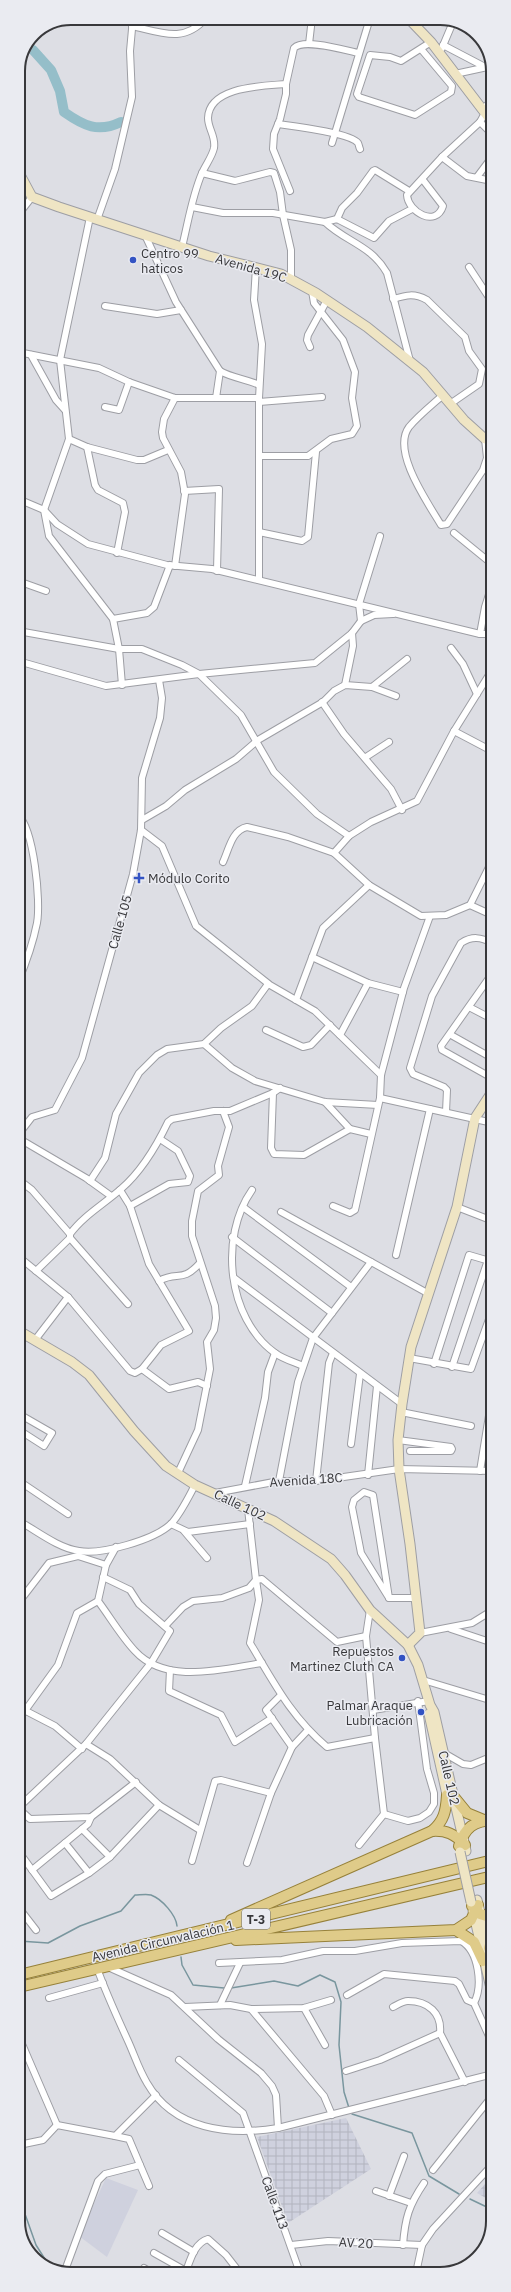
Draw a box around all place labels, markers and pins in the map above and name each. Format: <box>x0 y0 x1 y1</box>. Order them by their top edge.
place label: Centro 99 haticos <box>141 245 199 277</box>
marker: Centro 99 haticos <box>128 255 138 265</box>
place label: Módulo Corito <box>148 870 230 887</box>
marker: Módulo Corito <box>133 872 145 884</box>
place label: Repuestos Martinez Cluth CA <box>290 1643 395 1675</box>
marker: Repuestos Martinez Cluth CA <box>397 1653 407 1663</box>
place label: Palmar Araque Lubricación <box>327 1697 413 1729</box>
marker: Palmar Araque Lubricación <box>416 1707 426 1717</box>

